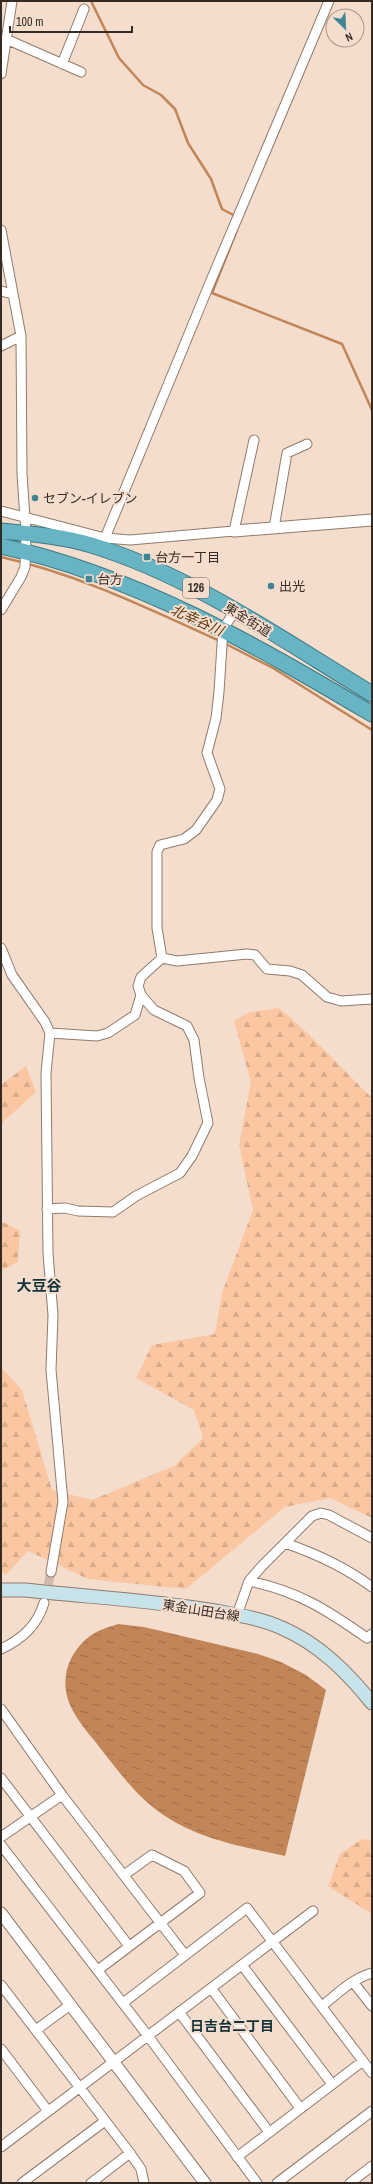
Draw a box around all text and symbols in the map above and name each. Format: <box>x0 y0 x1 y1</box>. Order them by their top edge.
scale bar <box>10 8 132 34</box>
north arrow <box>325 8 365 48</box>
text: 100 m <box>16 14 43 30</box>
text: N <box>343 29 355 45</box>
place label: セブン-イレブン <box>43 490 138 507</box>
marker: セブン-イレブン <box>30 493 40 503</box>
place label: 台方一丁目 <box>155 549 220 566</box>
marker: 台方一丁目 <box>142 552 152 562</box>
place label: 台方 <box>97 571 123 588</box>
marker: 台方 <box>84 574 94 584</box>
road number: 126 <box>183 578 209 598</box>
place label: 出光 <box>279 578 305 595</box>
marker: 出光 <box>266 581 276 591</box>
street label: 東金街道 <box>221 598 274 640</box>
water label: 北幸谷川 <box>168 600 228 640</box>
district label: 大豆谷 <box>16 1275 62 1296</box>
street label: 東金山田台線 <box>161 1596 241 1625</box>
district label: 日吉台二丁目 <box>190 2017 274 2035</box>

